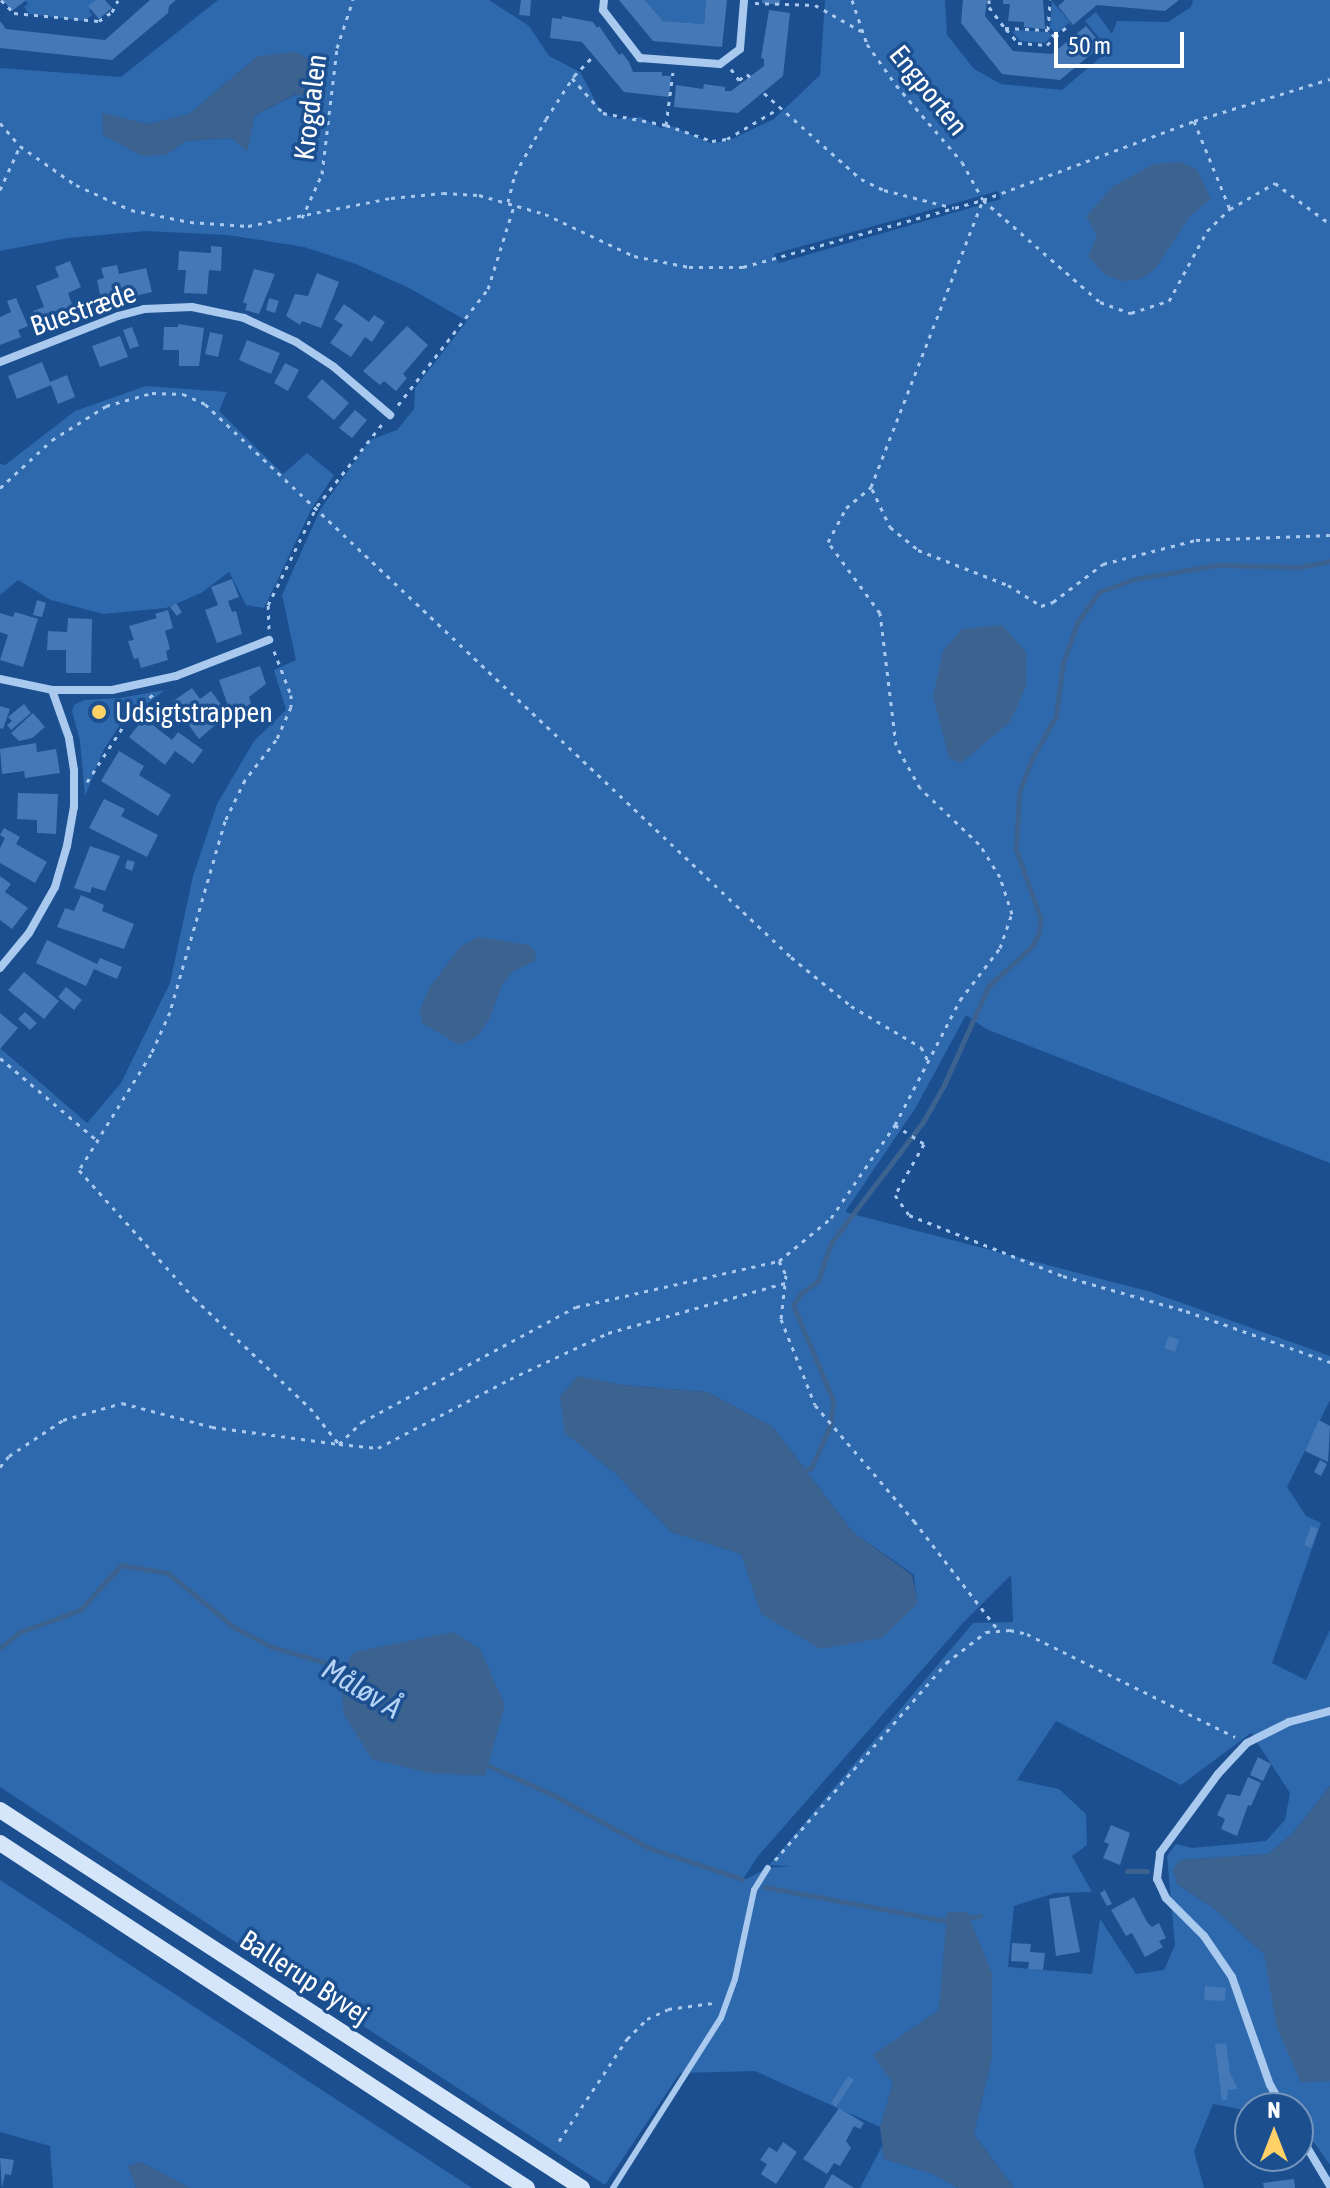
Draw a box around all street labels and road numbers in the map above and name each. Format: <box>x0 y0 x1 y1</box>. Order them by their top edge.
street label: Engporten <box>883 38 975 142</box>
street label: Krogdalen <box>287 52 333 162</box>
street label: Buestræde <box>26 275 140 343</box>
street label: Ballerup Byvej <box>234 1923 376 2031</box>

